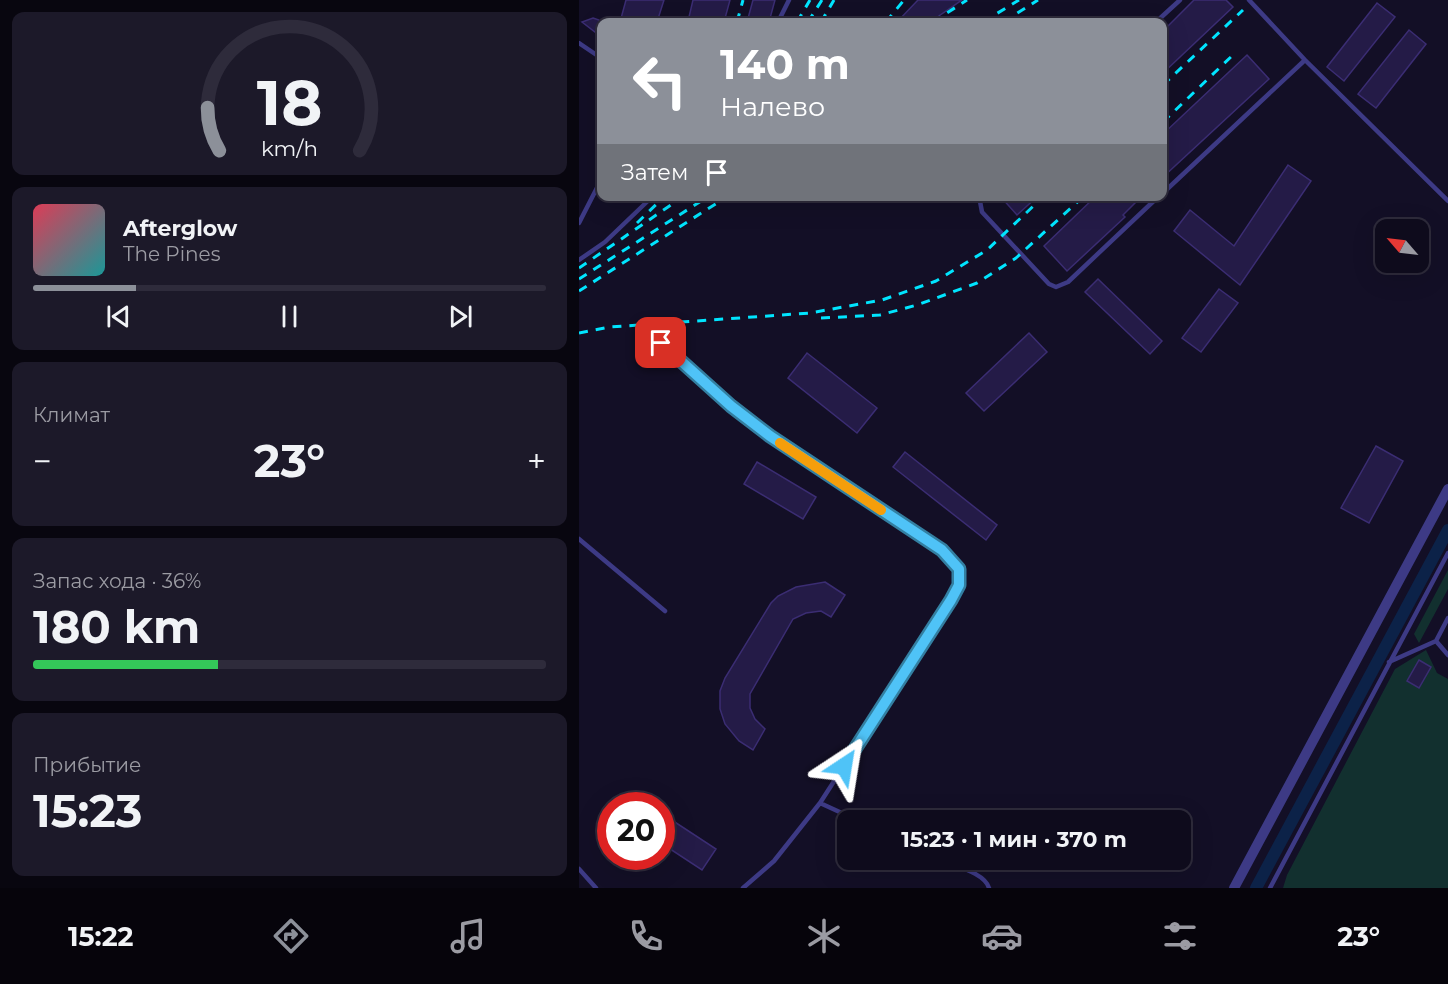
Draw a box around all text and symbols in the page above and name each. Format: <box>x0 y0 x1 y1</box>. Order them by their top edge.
text: 140 m <box>720 38 850 90</box>
icon: left <box>621 42 699 120</box>
text: 18 <box>257 65 322 141</box>
text: Налево <box>720 90 825 123</box>
text: km/h <box>261 135 318 161</box>
icon: arrive <box>700 156 733 189</box>
text: Затем <box>621 159 688 186</box>
text: Afterglow <box>123 215 237 242</box>
north arrow <box>1375 219 1429 273</box>
map controls <box>1375 219 1429 273</box>
text: The Pines <box>123 242 220 266</box>
icon: previous <box>102 300 135 333</box>
icon: pause <box>273 300 306 333</box>
icon: next <box>444 300 477 333</box>
pin <box>635 317 686 368</box>
icon: arrive <box>644 326 677 359</box>
text: Климат <box>33 403 110 427</box>
text: 23° <box>254 433 325 488</box>
text: − <box>33 441 52 481</box>
text: + <box>527 441 546 481</box>
text: Запас хода · 36% <box>33 569 201 593</box>
text: 180 km <box>33 599 200 654</box>
position arrow <box>812 734 876 798</box>
text: Прибытие <box>33 753 141 777</box>
text: 15:23 <box>33 783 142 838</box>
speed limit sign: 20 <box>597 792 675 870</box>
text: 15:23 · 1 мин · 370 m <box>901 826 1127 853</box>
icon: directions <box>270 915 312 957</box>
icon: music <box>447 915 489 957</box>
icon: phone <box>625 915 667 957</box>
icon: climate <box>803 915 845 957</box>
icon: car <box>981 915 1023 957</box>
icon: filters <box>1159 915 1201 957</box>
text: 15:22 <box>68 920 134 953</box>
text: 23° <box>1337 920 1380 953</box>

